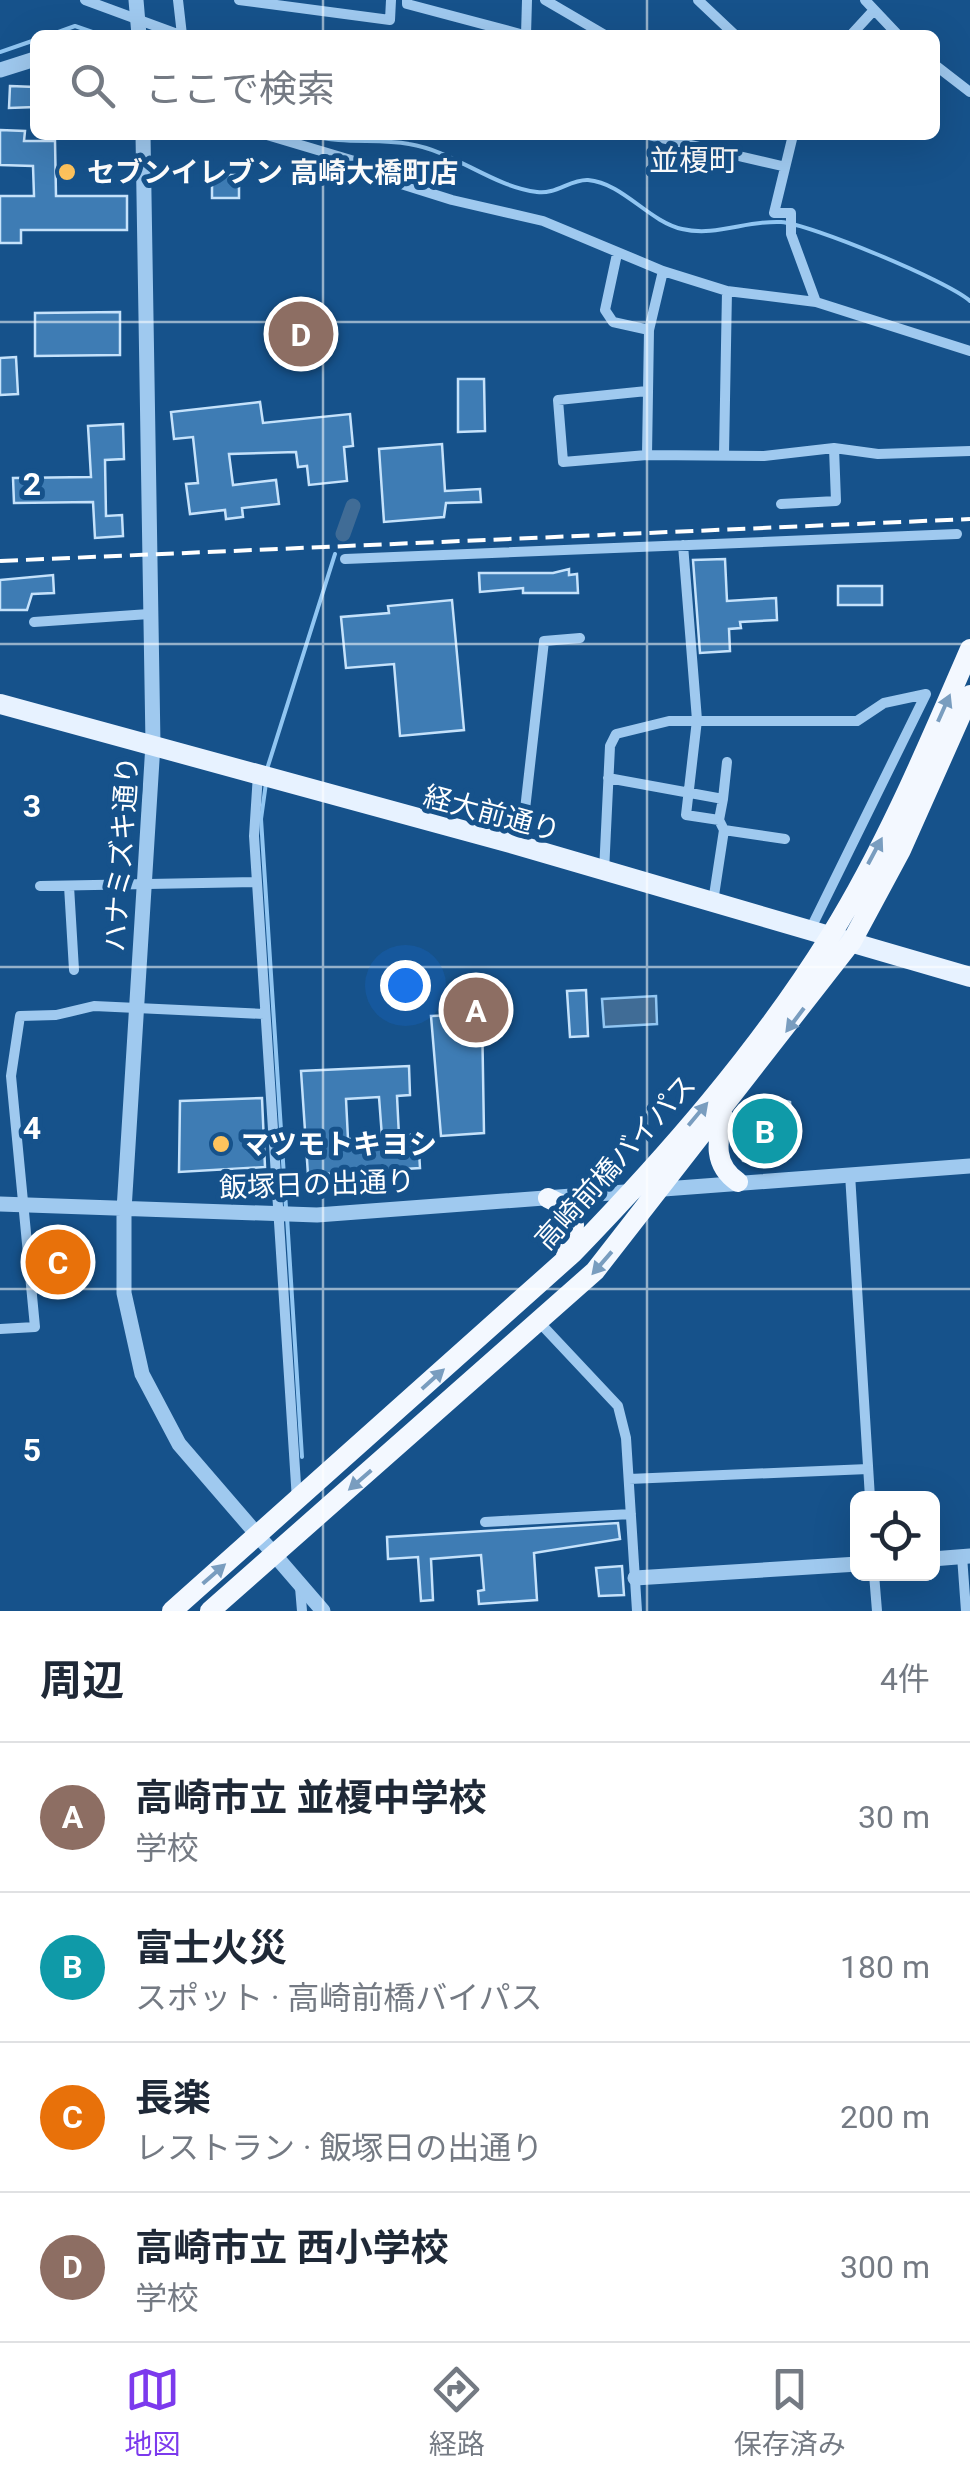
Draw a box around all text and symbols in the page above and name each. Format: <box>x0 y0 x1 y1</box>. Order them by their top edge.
search box <box>30 30 940 140</box>
icon: search <box>65 58 120 113</box>
text: ここで検索 <box>145 67 335 111</box>
district label: 並榎町 <box>649 143 739 178</box>
place label: セブンイレブン 高崎大橋町店 <box>87 156 458 189</box>
marker: セブンイレブン 高崎大橋町店 <box>56 161 78 183</box>
pin: D <box>268 296 334 372</box>
text: 2 <box>23 465 41 503</box>
one-way arrow <box>936 693 952 723</box>
street label: ハナミズキ通り <box>98 755 145 953</box>
street label: 経大前通り <box>420 779 564 848</box>
text: 3 <box>23 787 41 825</box>
one-way arrow <box>866 837 883 866</box>
your location <box>380 960 431 1011</box>
pin: A <box>444 972 508 1048</box>
one-way arrow <box>785 1007 805 1033</box>
street label: 高崎前橋バイパス <box>528 1068 702 1256</box>
pin: B <box>732 1094 798 1168</box>
one-way arrow <box>686 1102 708 1127</box>
text: 4 <box>23 1109 41 1147</box>
place label: マツモトキヨシ <box>241 1128 437 1161</box>
marker: マツモトキヨシ <box>210 1133 232 1155</box>
street label: 飯塚日の出通り <box>218 1165 416 1204</box>
pin: C <box>26 1224 90 1300</box>
one-way arrow <box>591 1250 613 1275</box>
one-way arrow <box>421 1368 445 1391</box>
text: 5 <box>23 1431 41 1469</box>
one-way arrow <box>348 1468 373 1490</box>
map controls <box>850 1491 940 1581</box>
button: locate <box>850 1491 940 1581</box>
one-way arrow <box>202 1563 226 1586</box>
text: 周辺 <box>40 1656 124 1705</box>
text: 4件 <box>880 1660 930 1698</box>
text: 高崎市立 並榎中学校 <box>135 1776 486 1820</box>
text: A <box>62 1798 83 1836</box>
text: 30 m <box>858 1798 930 1836</box>
text: 学校 <box>135 1829 199 1867</box>
text: 富士火災 <box>135 1926 287 1970</box>
text: B <box>62 1948 83 1986</box>
text: 180 m <box>840 1948 930 1986</box>
text: スポット · 高崎前橋バイパス <box>135 1979 543 2017</box>
text: 長楽 <box>135 2076 211 2120</box>
text: C <box>62 2098 83 2136</box>
text: 200 m <box>840 2098 930 2136</box>
text: レストラン · 飯塚日の出通り <box>135 2129 543 2167</box>
text: 高崎市立 西小学校 <box>135 2226 448 2270</box>
text: D <box>62 2248 83 2286</box>
text: 300 m <box>840 2248 930 2286</box>
text: 学校 <box>135 2279 199 2317</box>
tab: 地図 <box>124 2362 180 2462</box>
tab: 経路 <box>429 2362 485 2462</box>
tab: 保存済み <box>734 2362 846 2462</box>

